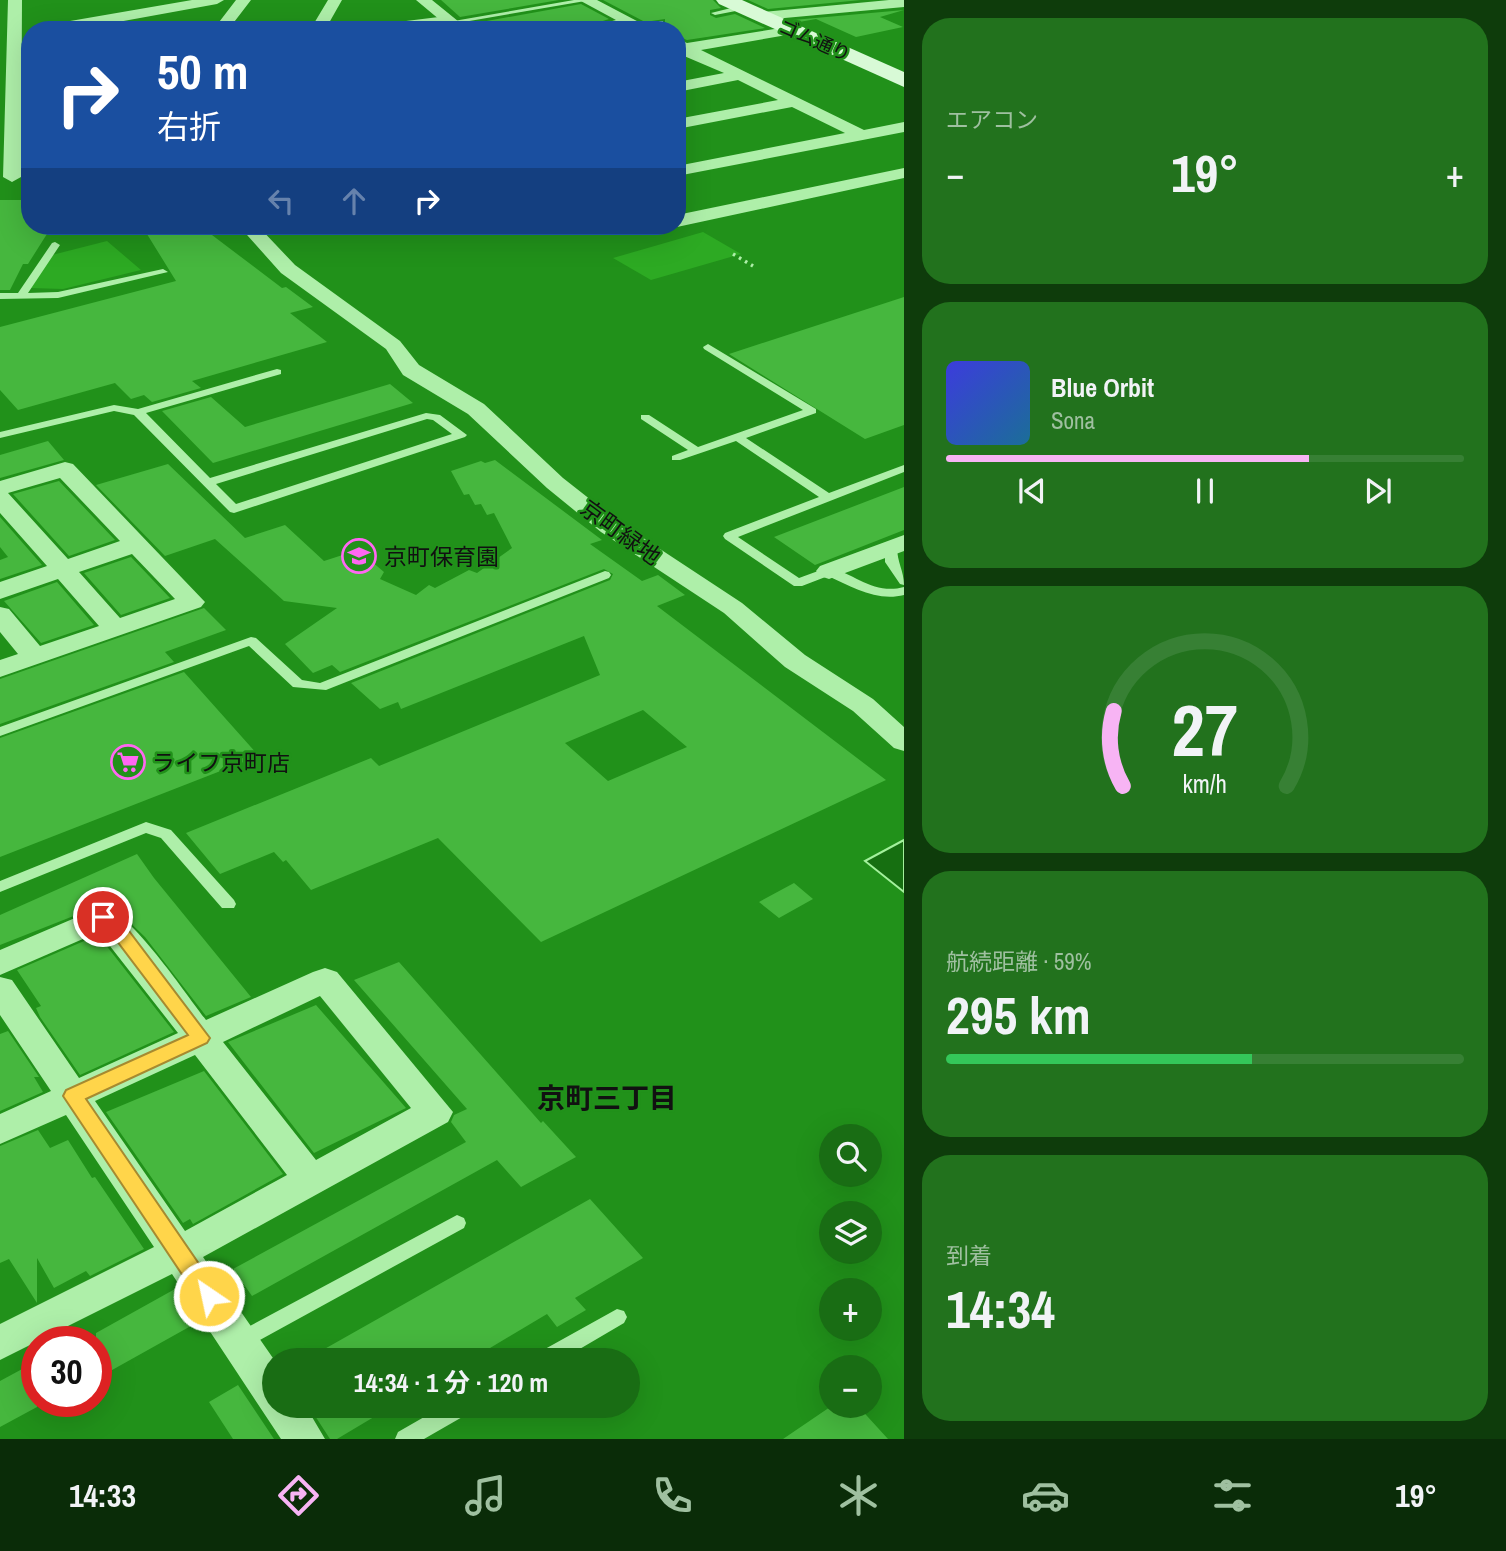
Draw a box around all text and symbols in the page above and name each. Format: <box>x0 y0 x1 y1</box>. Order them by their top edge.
street label: ゴム通り <box>775 13 855 67</box>
text: 50 m <box>157 38 249 104</box>
icon: right <box>42 49 133 140</box>
text: エアコン <box>946 104 1038 135</box>
text: 右折 <box>157 105 221 148</box>
text: 19° <box>1171 138 1239 208</box>
text: − <box>946 148 964 199</box>
text: + <box>1446 148 1464 199</box>
icon: left <box>262 182 300 220</box>
icon: ahead <box>335 182 373 220</box>
icon: right <box>408 182 446 220</box>
text: Blue Orbit <box>1051 370 1154 405</box>
text: Sona <box>1051 405 1095 436</box>
icon: previous <box>1013 472 1051 510</box>
icon: pause <box>1186 472 1224 510</box>
icon: next <box>1359 472 1397 510</box>
street label: 京町緑地 <box>575 492 667 572</box>
school or university icon: 京町保育園 <box>340 537 378 575</box>
place label: 京町保育園 <box>384 541 499 572</box>
text: 27 <box>1172 681 1238 779</box>
supermarket icon: ライフ京町店 <box>109 743 147 781</box>
place label: ライフ京町店 <box>152 747 290 778</box>
text: km/h <box>1183 766 1227 800</box>
pin <box>73 887 133 947</box>
icon: arrive <box>84 898 122 936</box>
text: 航続距離 · 59% <box>946 946 1091 977</box>
text: 295 km <box>946 980 1091 1050</box>
district label: 京町三丁目 <box>537 1079 677 1117</box>
map controls <box>819 1124 882 1418</box>
button: search <box>819 1124 882 1187</box>
button: layers <box>819 1201 882 1264</box>
text: 到着 <box>946 1240 992 1271</box>
position arrow <box>172 1259 246 1333</box>
text: 14:34 <box>946 1274 1055 1344</box>
button: + <box>819 1278 882 1341</box>
speed limit sign: 30 <box>21 1326 112 1417</box>
button: − <box>819 1355 882 1418</box>
text: 14:34 · 1 分 · 120 m <box>354 1365 548 1400</box>
icon: directions <box>274 1471 323 1520</box>
icon: music <box>461 1471 510 1520</box>
icon: phone <box>648 1471 697 1520</box>
icon: climate <box>834 1471 883 1520</box>
icon: car <box>1021 1471 1070 1520</box>
icon: filters <box>1208 1471 1257 1520</box>
text: 14:33 <box>69 1474 136 1517</box>
text: 19° <box>1395 1474 1437 1517</box>

